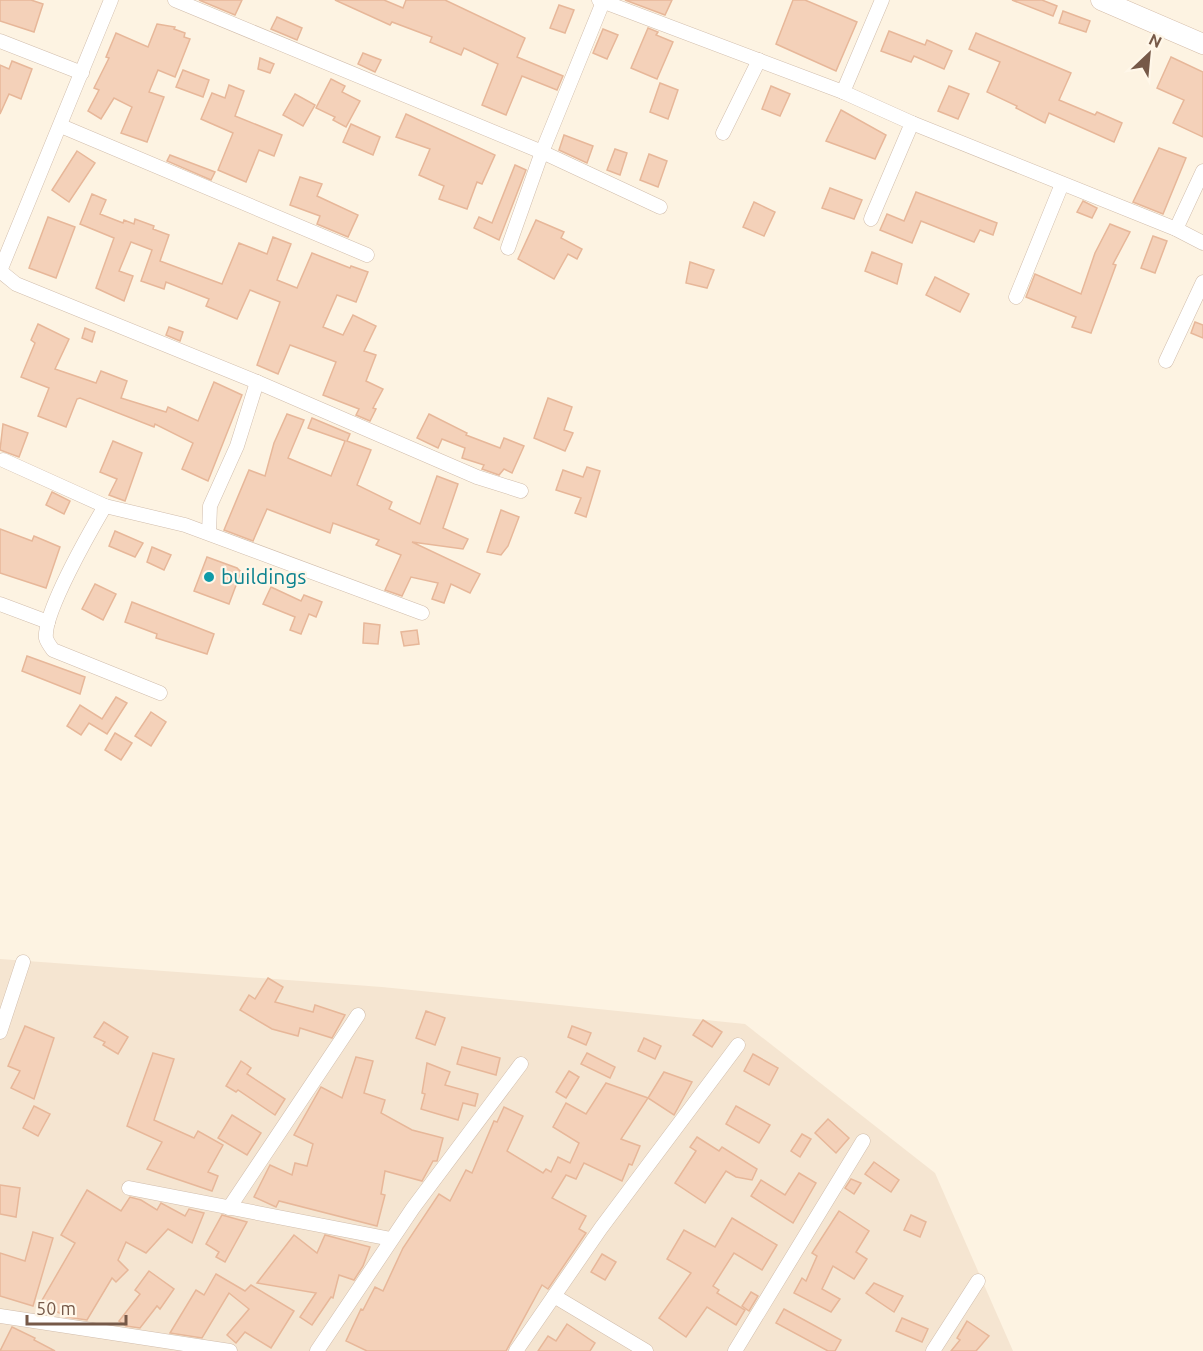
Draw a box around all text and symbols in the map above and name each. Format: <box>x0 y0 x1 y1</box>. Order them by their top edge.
north arrow <box>1119 24 1179 84</box>
text: N <box>1146 30 1165 51</box>
place label: buildings <box>221 564 306 588</box>
marker: buildings <box>202 570 216 584</box>
scale bar <box>27 1288 126 1326</box>
text: 50 m <box>36 1298 76 1318</box>

